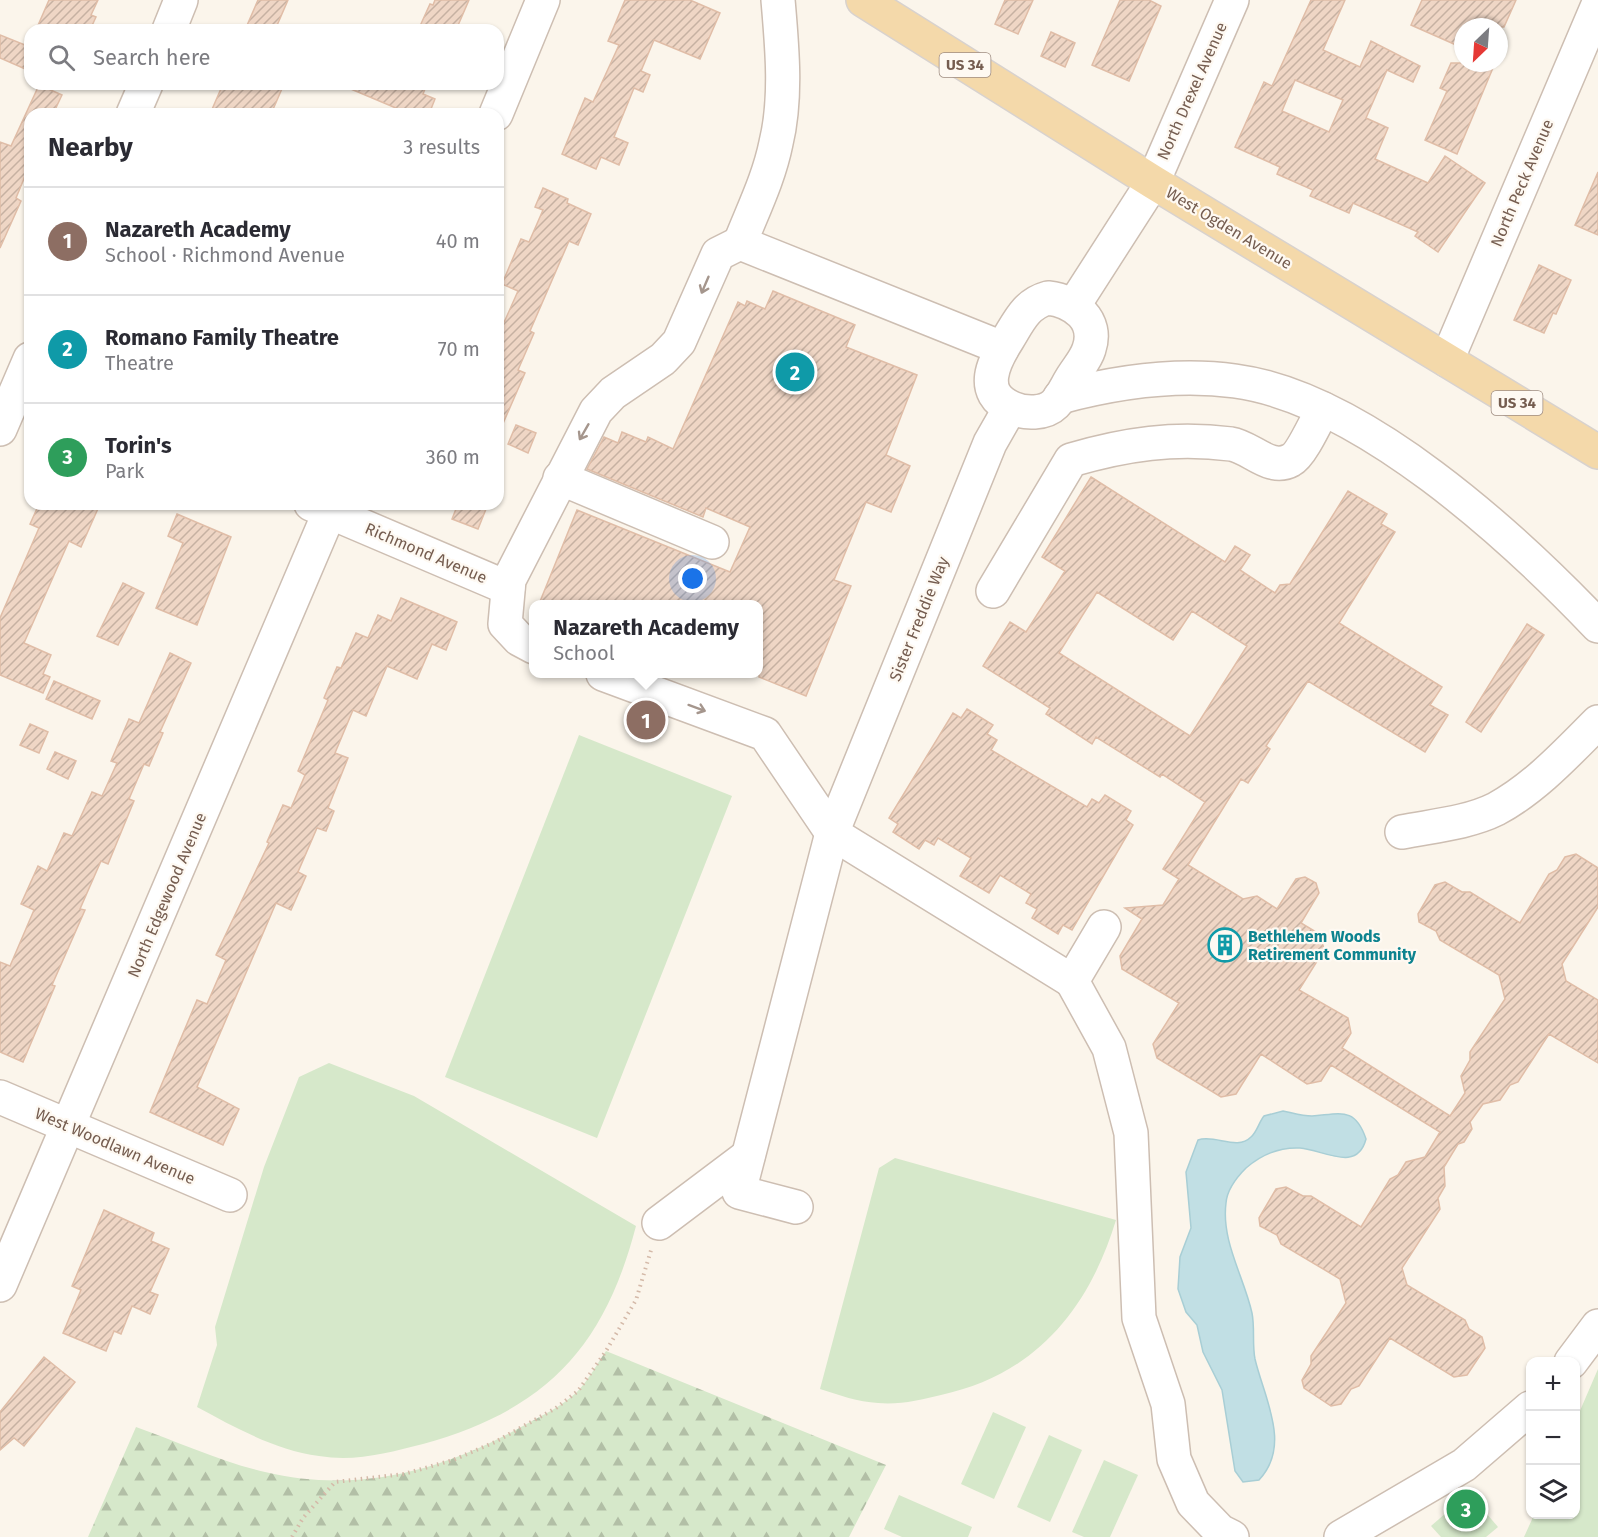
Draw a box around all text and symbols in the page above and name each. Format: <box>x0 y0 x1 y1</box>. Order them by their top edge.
north arrow <box>1454 18 1508 72</box>
street label: North Drexel Avenue <box>1153 19 1231 163</box>
search box <box>24 24 504 90</box>
icon: search <box>45 41 78 74</box>
text: Search here <box>93 44 211 71</box>
road number: US 34 <box>940 53 990 77</box>
street label: North Peck Avenue <box>1487 116 1557 250</box>
text: Nearby <box>48 132 133 163</box>
text: 3 results <box>403 135 480 159</box>
street label: West Ogden Avenue <box>1163 183 1295 273</box>
text: Nazareth Academy <box>105 216 291 243</box>
text: 1 <box>63 229 72 253</box>
text: 40 m <box>436 229 480 253</box>
text: School · Richmond Avenue <box>105 243 345 267</box>
one-way arrow <box>699 276 710 294</box>
text: Romano Family Theatre <box>105 324 339 351</box>
text: 2 <box>62 337 73 361</box>
text: 70 m <box>438 337 480 361</box>
pin: 2 <box>776 350 814 394</box>
text: Theatre <box>105 351 174 375</box>
road number: US 34 <box>1492 391 1543 415</box>
one-way arrow <box>578 423 590 440</box>
text: Torin's <box>105 432 172 459</box>
text: 3 <box>62 445 73 469</box>
text: 360 m <box>426 445 480 469</box>
text: Park <box>105 459 144 483</box>
street label: Richmond Avenue <box>362 519 490 587</box>
street label: Sister Freddie Way <box>885 554 953 684</box>
your location <box>678 564 707 593</box>
popup <box>529 600 763 678</box>
text: Nazareth Academy <box>553 614 739 641</box>
text: School <box>553 641 615 665</box>
pin: 1 <box>626 698 666 742</box>
one-way arrow <box>687 704 706 715</box>
street label: North Edgewood Avenue <box>124 810 210 980</box>
building icon: Bethlehem Woods Retirement Community <box>1207 927 1243 963</box>
place label: Bethlehem Woods Retirement Community <box>1248 927 1417 964</box>
street label: West Woodlawn Avenue <box>32 1104 198 1188</box>
map controls <box>1526 1357 1580 1519</box>
button: + <box>1526 1357 1580 1411</box>
button: − <box>1526 1411 1580 1465</box>
button: layers <box>1526 1465 1580 1519</box>
pin: 3 <box>1446 1486 1486 1532</box>

